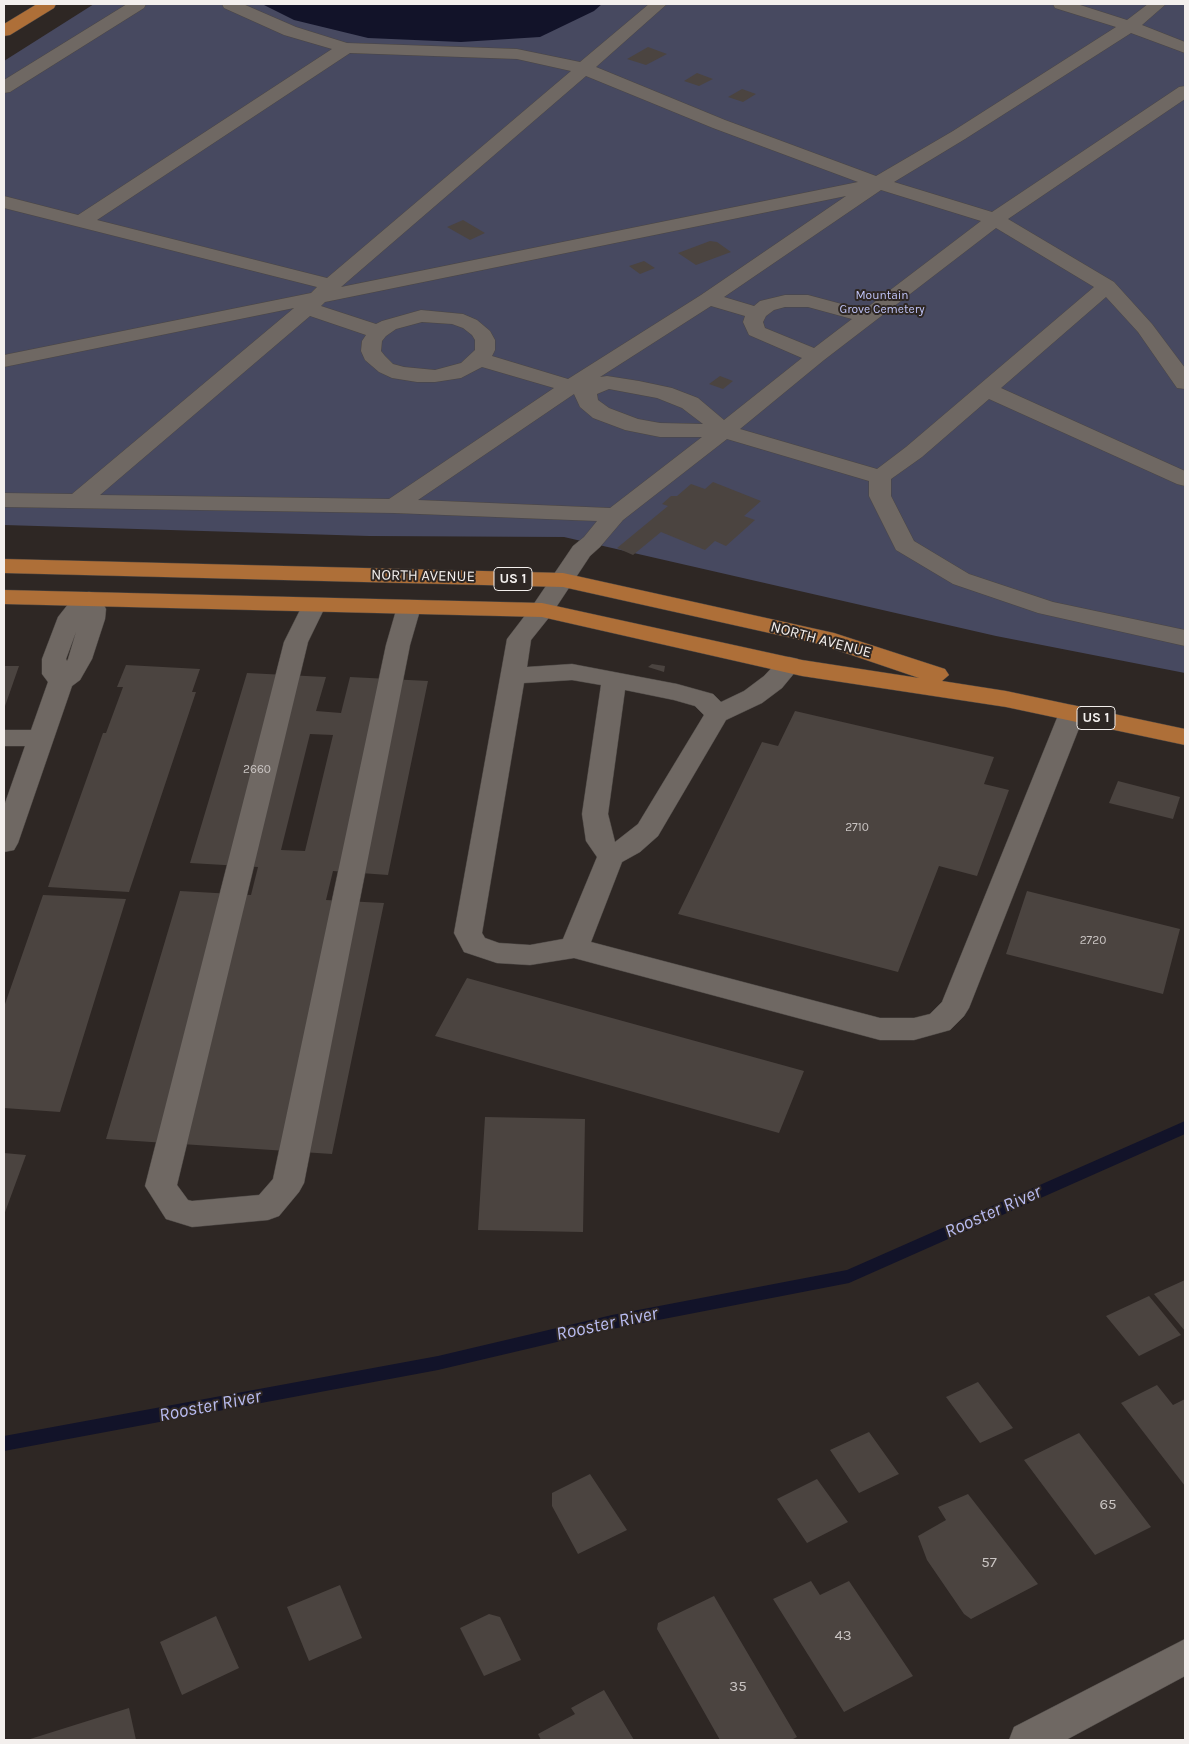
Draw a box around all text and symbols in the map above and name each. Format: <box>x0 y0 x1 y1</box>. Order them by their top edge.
park label: Mountain Grove Cemetery <box>839 289 925 317</box>
street label: NORTH AVENUE <box>371 566 475 586</box>
road number: US 1 <box>494 568 532 590</box>
street label: NORTH AVENUE <box>769 618 873 662</box>
road number: US 1 <box>1077 706 1115 730</box>
house number: 2660 <box>243 763 271 777</box>
house number: 2710 <box>845 821 869 835</box>
house number: 2720 <box>1080 934 1106 948</box>
water label: Rooster River <box>941 1181 1045 1243</box>
water label: Rooster River <box>554 1302 660 1346</box>
water label: Rooster River <box>157 1385 263 1427</box>
house number: 65 <box>1099 1496 1117 1514</box>
house number: 57 <box>981 1554 997 1572</box>
house number: 43 <box>834 1627 852 1645</box>
house number: 35 <box>729 1678 747 1696</box>

